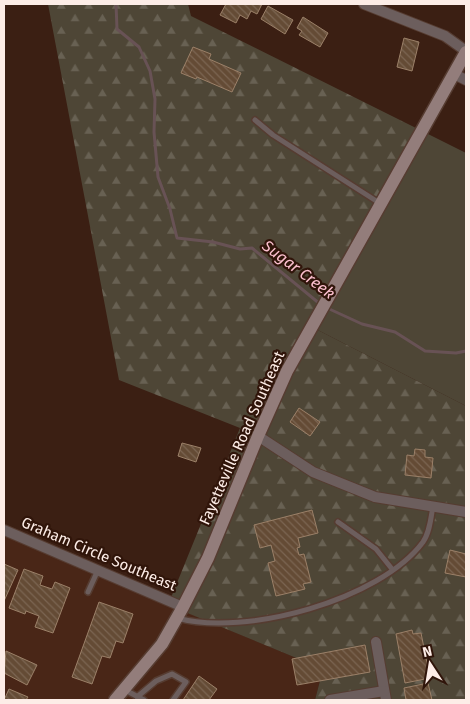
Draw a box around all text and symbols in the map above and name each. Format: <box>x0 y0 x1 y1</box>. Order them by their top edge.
water label: Sugar Creek <box>258 235 339 303</box>
street label: Fayetteville Road Southeast <box>196 348 289 528</box>
street label: Graham Circle Southeast <box>19 513 180 595</box>
north arrow <box>405 639 455 689</box>
text: N <box>421 642 434 661</box>

